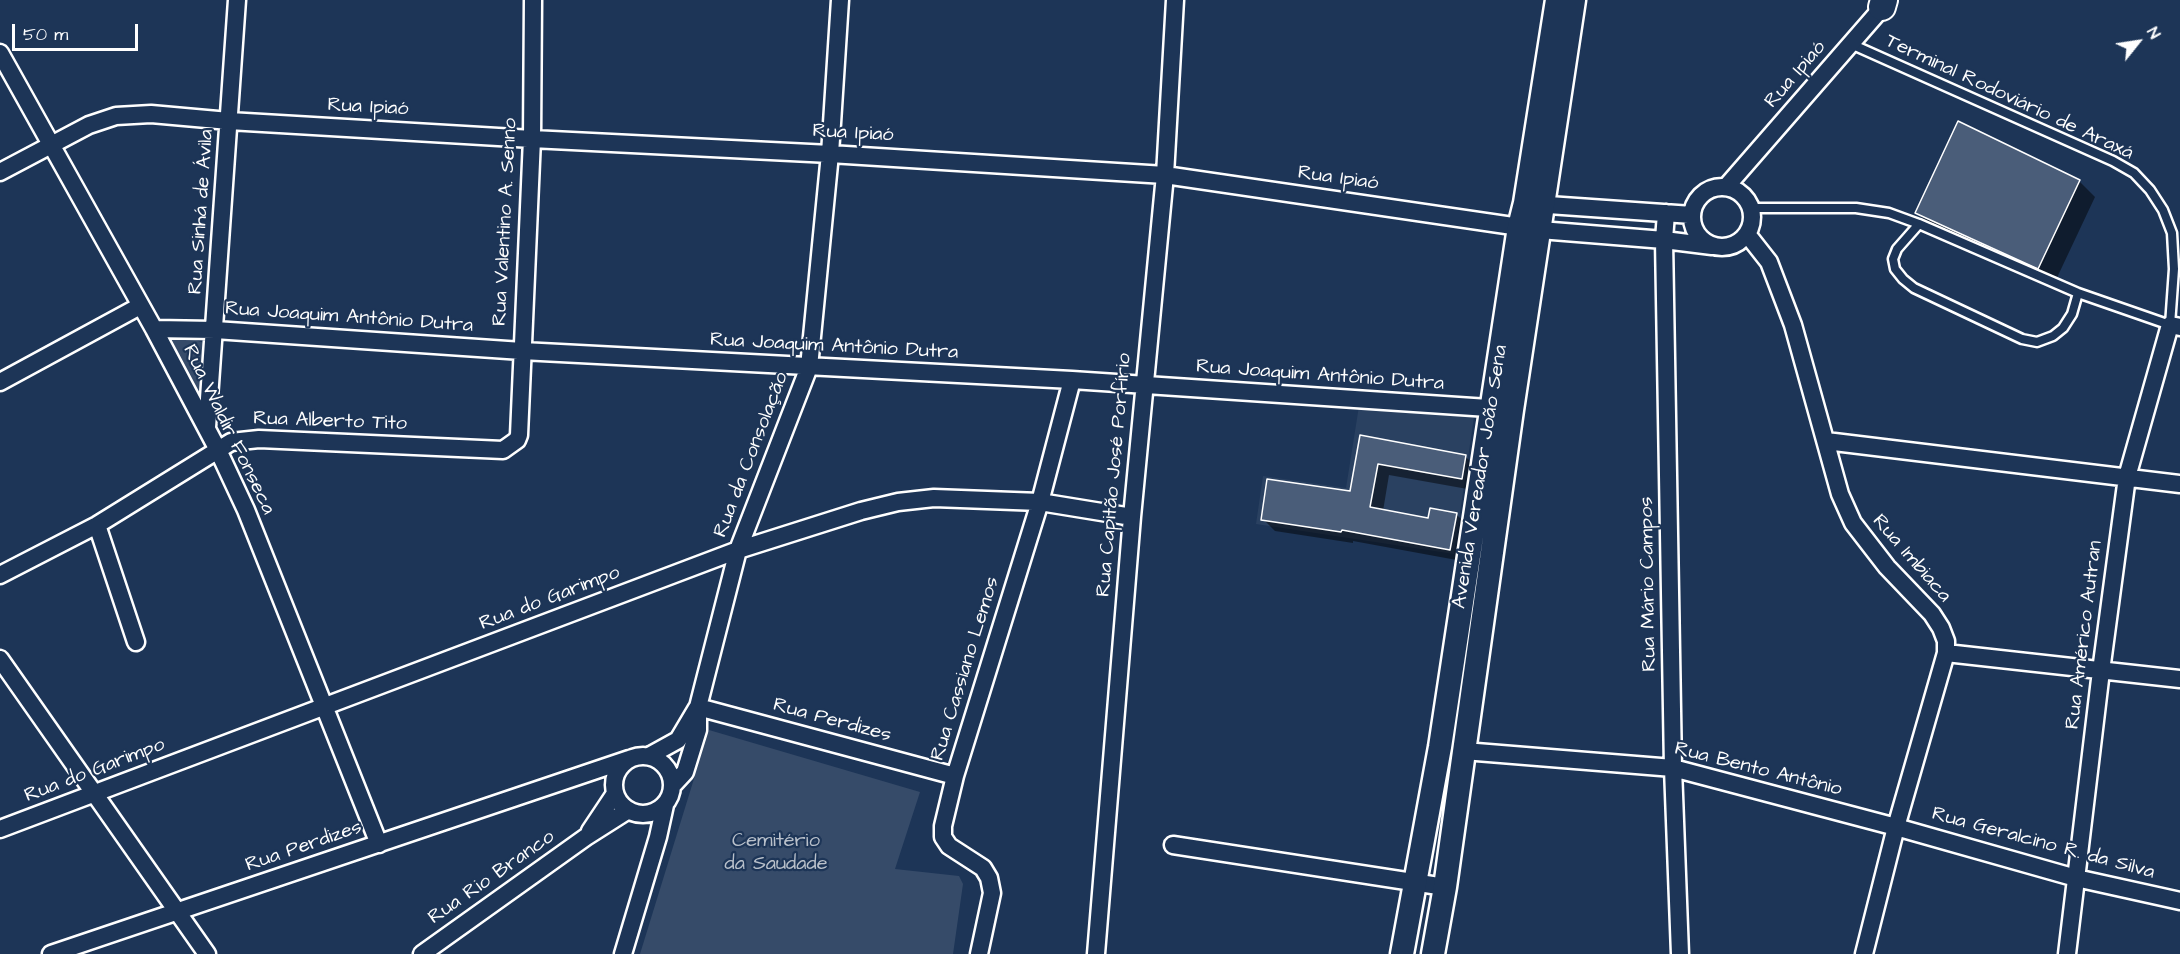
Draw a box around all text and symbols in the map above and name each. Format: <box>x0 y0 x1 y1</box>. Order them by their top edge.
scale bar <box>15 12 141 50</box>
north arrow <box>2108 12 2168 72</box>
text: 50 m <box>23 22 68 47</box>
text: N <box>2142 23 2166 43</box>
street label: Terminal Rodoviário de Araxá <box>1881 30 2137 166</box>
street label: Rua Ipiaó <box>1760 36 1832 114</box>
street label: Rua Ipiaó <box>327 94 409 122</box>
street label: Rua Valentino A. Senno <box>489 117 523 327</box>
street label: Rua Ipiaó <box>812 120 894 148</box>
street label: Rua Sinhá de Ávila <box>184 129 220 295</box>
street label: Rua Ipiaó <box>1296 161 1380 197</box>
street label: Rua Joaquim Antônio Dutra <box>224 297 474 339</box>
street label: Rua Joaquim Antônio Dutra <box>709 329 959 365</box>
street label: Rua Waldir Fonseca <box>176 341 280 519</box>
street label: Avenida Vereador João Sena <box>1448 344 1514 610</box>
street label: Rua Capitão José Porfírio <box>1092 352 1138 598</box>
street label: Rua Joaquim Antônio Dutra <box>1195 355 1445 397</box>
street label: Rua da Consolação <box>709 369 795 541</box>
street label: Rua Alberto Tito <box>253 407 407 437</box>
street label: Rua Mário Campos <box>1635 496 1663 672</box>
street label: Rua Imbiaca <box>1866 510 1956 608</box>
street label: Rua Américo Autran <box>2062 539 2108 731</box>
street label: Rua do Garimpo <box>477 561 623 637</box>
street label: Rua Cassiano Lemos <box>927 574 1005 764</box>
street label: Rua Perdizes <box>770 694 894 748</box>
street label: Rua do Garimpo <box>22 733 168 809</box>
street label: Rua Bento Antônio <box>1672 738 1844 802</box>
street label: Rua Geralcino R. da Silva <box>1929 803 2157 885</box>
street label: Rua Perdizes <box>243 816 365 878</box>
street label: Rua Rio Branco <box>424 826 560 930</box>
park label: Cemitério da Saudade <box>724 830 828 877</box>

